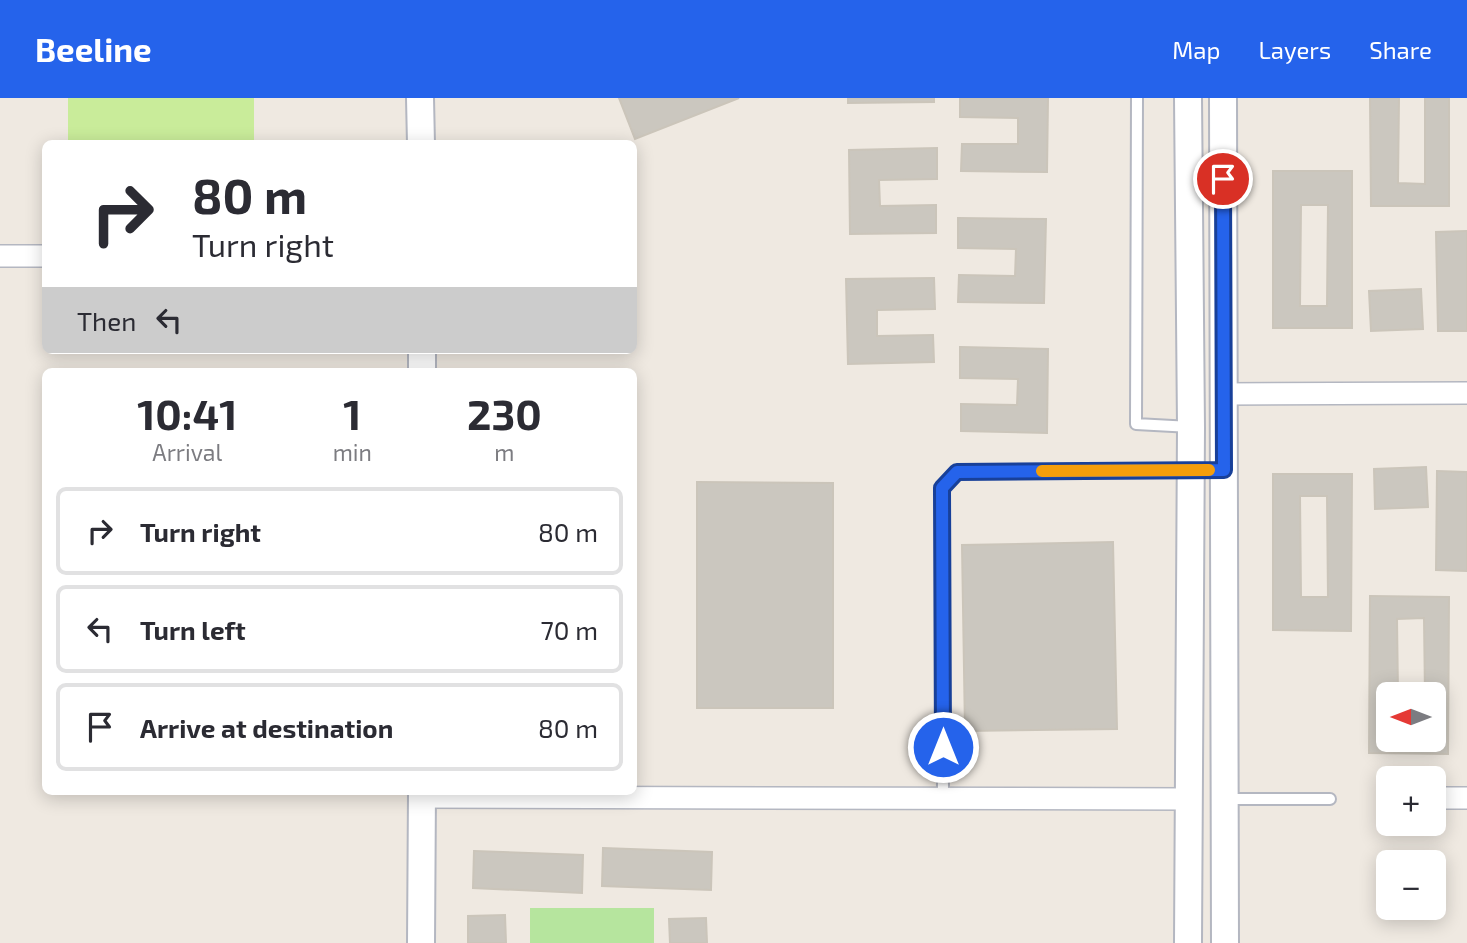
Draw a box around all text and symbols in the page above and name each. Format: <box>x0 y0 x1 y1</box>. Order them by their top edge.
text: Beeline <box>35 29 152 69</box>
text: Map <box>1172 35 1220 64</box>
text: Layers <box>1258 35 1331 64</box>
text: Share <box>1369 35 1432 64</box>
pin <box>1193 149 1253 209</box>
icon: arrive <box>1204 160 1242 198</box>
text: 80 m <box>192 165 307 224</box>
icon: right <box>77 168 168 259</box>
text: Turn right <box>192 225 334 263</box>
icon: left <box>150 301 188 339</box>
text: Then <box>77 305 136 336</box>
text: 10:41 <box>137 388 238 438</box>
text: 1 <box>343 388 361 438</box>
text: 230 <box>467 388 542 438</box>
text: Arrival <box>152 438 222 466</box>
text: min <box>333 438 372 466</box>
text: m <box>494 438 515 466</box>
icon: right <box>81 512 119 550</box>
text: Turn right <box>140 516 261 547</box>
text: 80 m <box>538 516 598 547</box>
icon: left <box>81 610 119 648</box>
text: Turn left <box>140 614 246 645</box>
text: 70 m <box>540 614 598 645</box>
north arrow <box>1376 682 1446 752</box>
map controls <box>1376 682 1446 920</box>
icon: arrive <box>81 708 119 746</box>
position arrow <box>906 710 980 784</box>
text: Arrive at destination <box>140 712 393 743</box>
text: 80 m <box>538 712 598 743</box>
button: + <box>1376 766 1446 836</box>
button: − <box>1376 850 1446 920</box>

